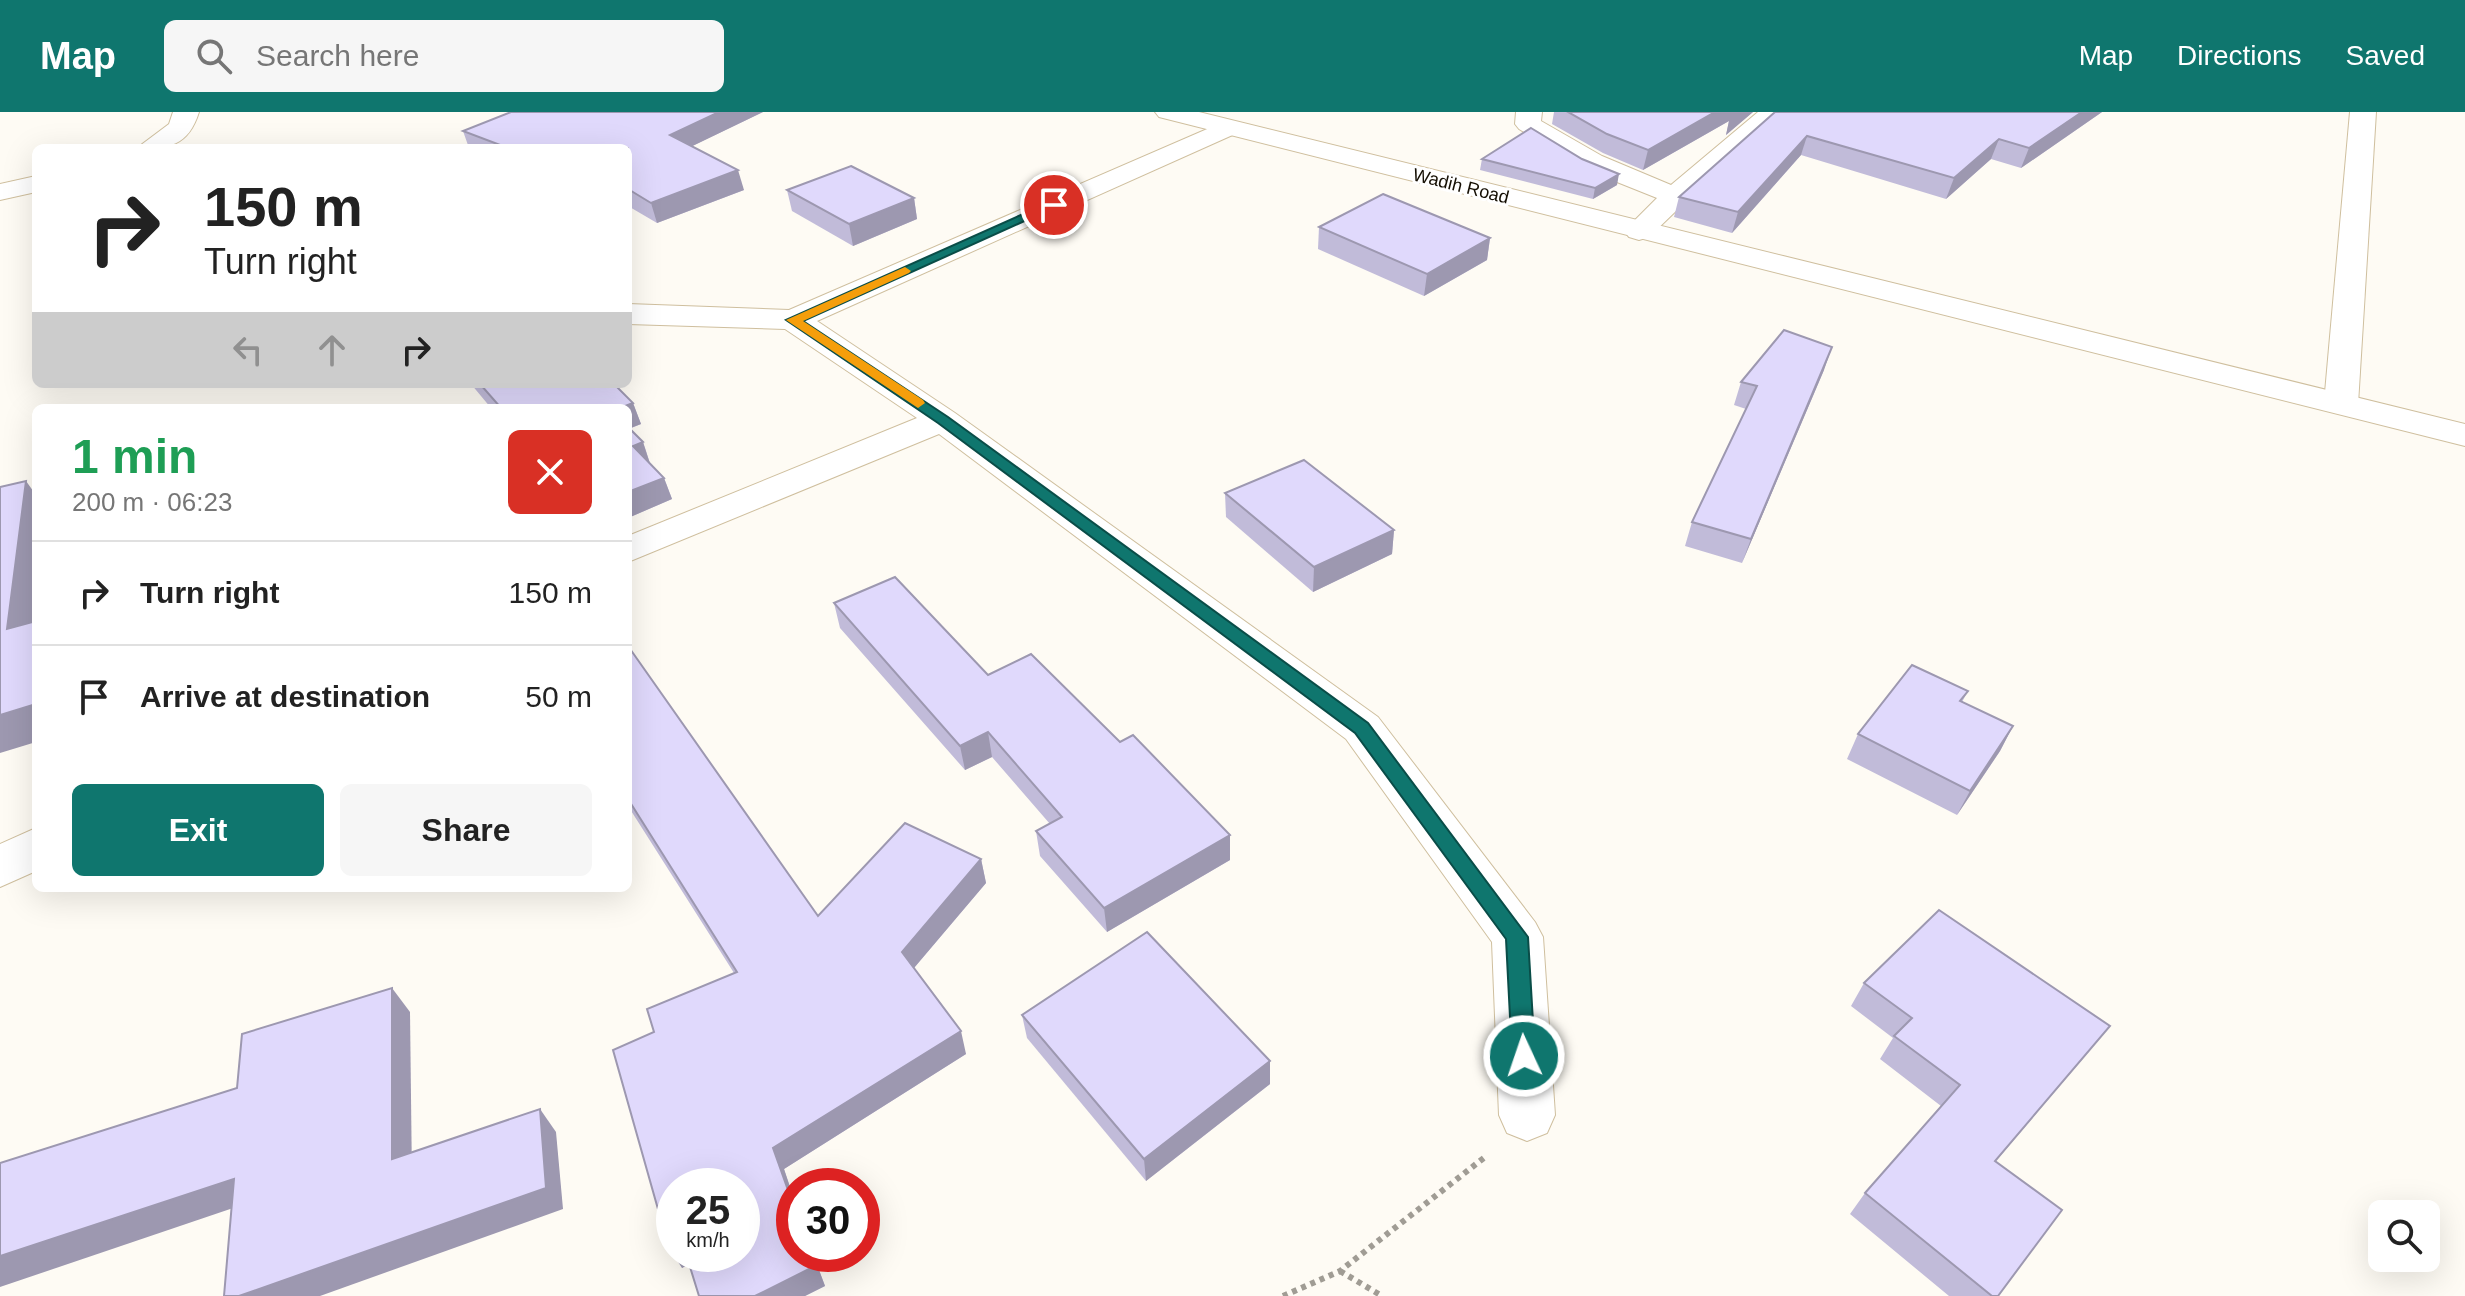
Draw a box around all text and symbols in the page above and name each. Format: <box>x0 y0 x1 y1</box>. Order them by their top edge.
search box <box>164 20 724 92</box>
icon: search <box>192 34 236 78</box>
text: Map <box>40 35 116 77</box>
text: Search here <box>256 39 419 72</box>
text: Map <box>2079 40 2133 71</box>
text: Directions <box>2177 40 2302 71</box>
text: Saved <box>2346 40 2425 71</box>
street label: Wadih Road <box>1411 164 1511 208</box>
pin <box>1020 171 1088 239</box>
text: 150 m <box>204 175 363 238</box>
icon: right <box>72 176 176 280</box>
icon: arrive <box>1032 183 1076 227</box>
text: Turn right <box>204 241 357 282</box>
icon: left <box>226 328 270 372</box>
icon: ahead <box>310 328 354 372</box>
icon: right <box>394 328 438 372</box>
text: 1 min <box>72 430 197 483</box>
button: close <box>508 430 592 514</box>
text: 200 m · 06:23 <box>72 487 232 517</box>
icon: right <box>72 571 116 615</box>
text: Turn right <box>140 576 279 609</box>
text: 150 m <box>509 576 592 609</box>
icon: arrive <box>72 675 116 719</box>
text: Arrive at destination <box>140 680 430 713</box>
text: 50 m <box>525 680 592 713</box>
button: Exit <box>72 784 324 876</box>
button: Share <box>340 784 592 876</box>
position arrow <box>1482 1014 1566 1098</box>
speed limit sign: 30 <box>776 1168 880 1272</box>
text: 25 <box>686 1188 730 1232</box>
map controls <box>2368 1200 2440 1272</box>
button: search <box>2368 1200 2440 1272</box>
text: km/h <box>686 1229 730 1251</box>

